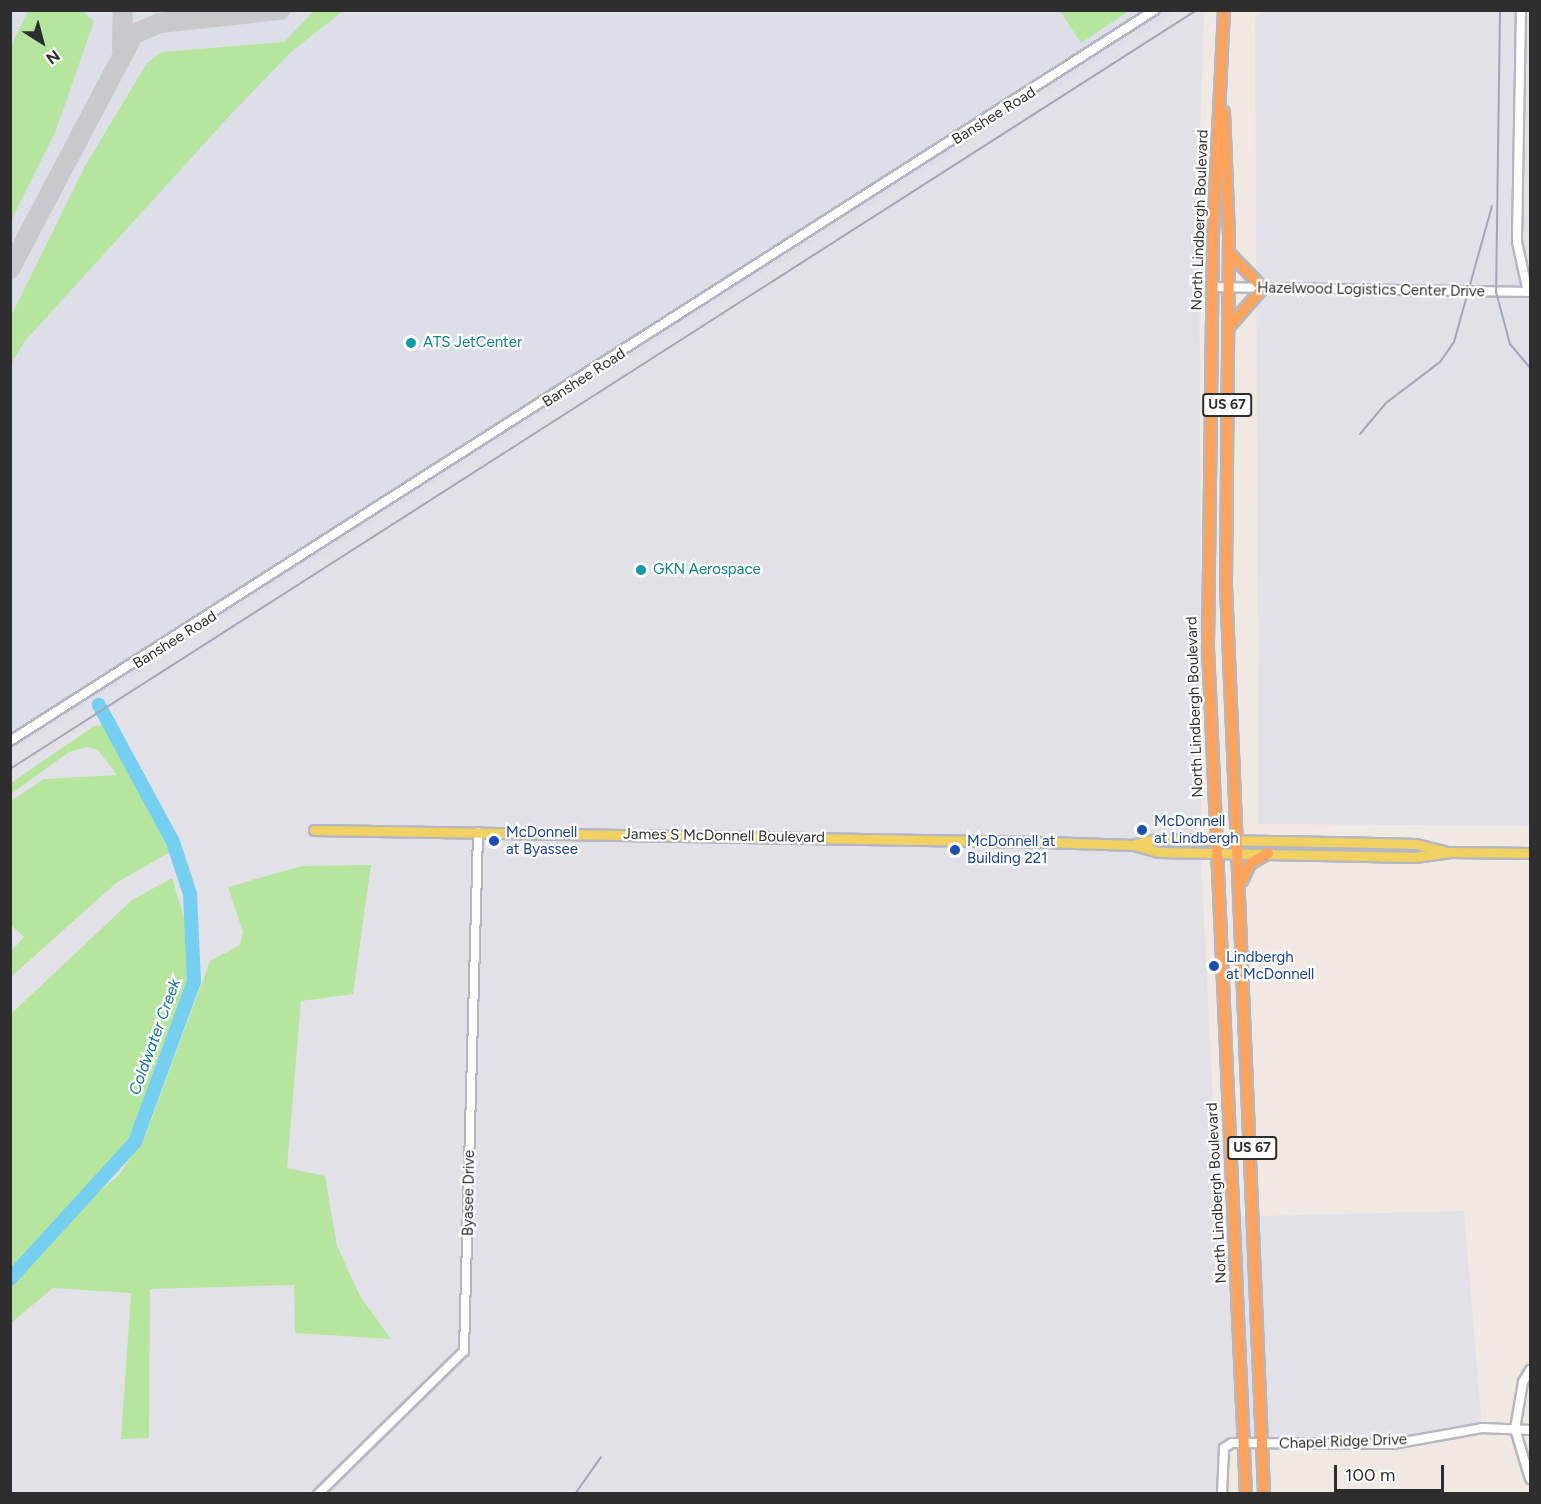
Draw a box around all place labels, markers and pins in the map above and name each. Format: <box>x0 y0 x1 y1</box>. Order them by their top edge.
place label: ATS JetCenter <box>423 334 522 352</box>
marker: ATS JetCenter <box>404 336 418 350</box>
place label: GKN Aerospace <box>653 561 761 579</box>
marker: GKN Aerospace <box>634 563 648 577</box>
place label: McDonnell at Lindbergh <box>1154 812 1239 847</box>
place label: McDonnell at Byassee <box>506 823 578 858</box>
marker: McDonnell at Lindbergh <box>1135 823 1149 837</box>
place label: McDonnell at Building 221 <box>967 832 1055 867</box>
marker: McDonnell at Byassee <box>487 834 501 848</box>
marker: McDonnell at Building 221 <box>948 843 962 857</box>
place label: Lindbergh at McDonnell <box>1226 948 1314 983</box>
marker: Lindbergh at McDonnell <box>1207 959 1221 973</box>

